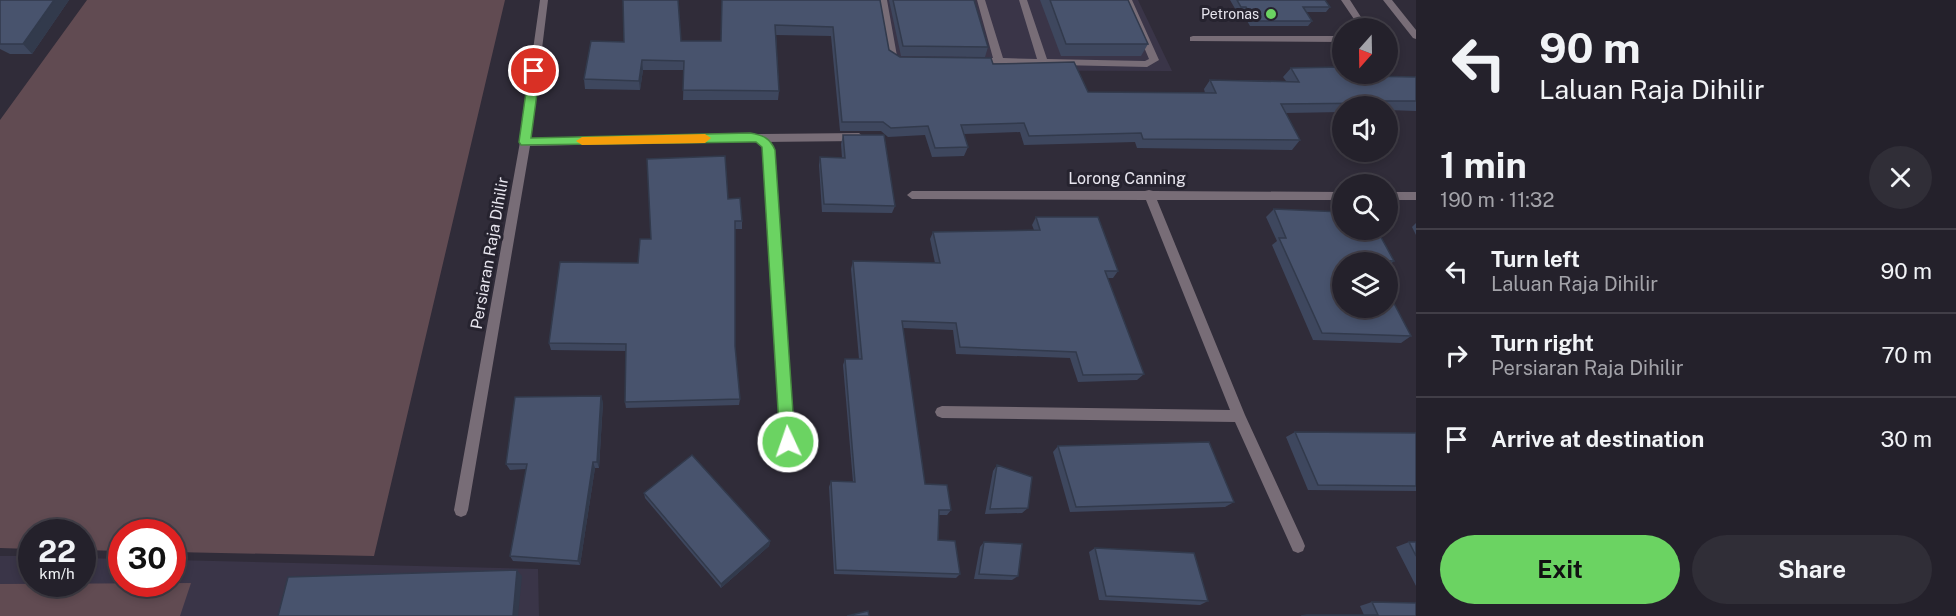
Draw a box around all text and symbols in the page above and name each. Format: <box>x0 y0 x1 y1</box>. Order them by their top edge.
place label: Petronas <box>1201 6 1259 22</box>
marker: Petronas <box>1264 7 1278 21</box>
north arrow <box>1332 18 1398 84</box>
map controls <box>1332 18 1398 318</box>
text: 90 m <box>1539 23 1641 72</box>
icon: left <box>1440 24 1518 102</box>
pin <box>508 45 559 96</box>
icon: arrive <box>517 54 550 87</box>
text: Laluan Raja Dihilir <box>1539 73 1765 105</box>
button: sound <box>1332 96 1398 162</box>
text: 1 min <box>1440 144 1527 186</box>
button: close <box>1869 146 1932 209</box>
street label: Lorong Canning <box>1068 169 1186 188</box>
button: search <box>1332 174 1398 240</box>
street label: Persiaran Raja Dihilir <box>467 176 512 331</box>
text: 190 m · 11:32 <box>1440 188 1554 212</box>
text: Turn left <box>1491 246 1580 272</box>
button: layers <box>1332 252 1398 318</box>
icon: left <box>1440 255 1473 288</box>
text: 90 m <box>1881 258 1932 284</box>
text: Laluan Raja Dihilir <box>1491 272 1658 296</box>
text: Turn right <box>1491 330 1594 356</box>
icon: right <box>1440 339 1473 372</box>
text: 70 m <box>1881 342 1932 368</box>
text: Persiaran Raja Dihilir <box>1491 356 1684 380</box>
position arrow <box>756 410 820 474</box>
icon: arrive <box>1440 423 1473 456</box>
text: Arrive at destination <box>1491 426 1704 452</box>
text: 30 m <box>1880 426 1932 452</box>
speed limit sign: 30 <box>108 519 186 597</box>
text: 22 <box>38 533 76 569</box>
button: Exit <box>1440 535 1680 604</box>
button: Share <box>1692 535 1932 604</box>
text: km/h <box>39 565 75 582</box>

